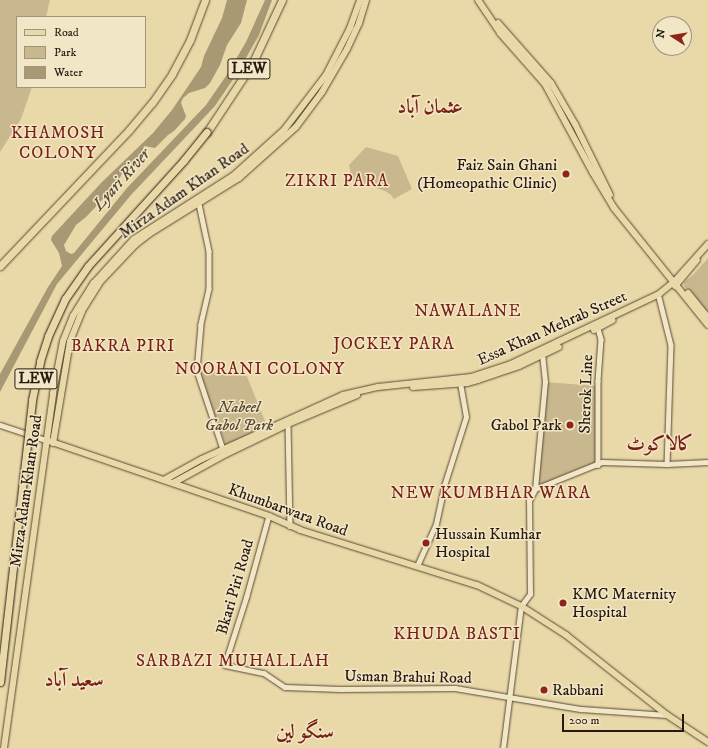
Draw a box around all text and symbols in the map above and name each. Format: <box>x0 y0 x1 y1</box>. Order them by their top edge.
legend <box>16 16 146 88</box>
north arrow <box>652 16 692 56</box>
text: Road <box>54 25 79 40</box>
text: N <box>653 28 669 40</box>
text: Park <box>54 45 76 60</box>
road number: LEW <box>227 56 271 82</box>
text: Water <box>54 65 83 80</box>
district label: عثمان آباد <box>397 95 463 119</box>
district label: KHAMOSH COLONY <box>11 124 105 164</box>
street label: Mirza Adam Khan Road <box>116 139 252 243</box>
water label: Lyari River <box>89 145 155 215</box>
place label: Faiz Sain Ghani (Homeopathic Clinic) <box>417 155 557 193</box>
marker: Faiz Sain Ghani (Homeopathic Clinic) <box>560 168 572 180</box>
district label: ZIKRI PARA <box>285 172 389 192</box>
street label: Essa Khan Mehrab Street <box>474 286 630 370</box>
district label: NAWALANE <box>414 302 522 322</box>
district label: JOCKEY PARA <box>333 335 455 355</box>
district label: BAKRA PIRI <box>71 337 175 357</box>
street label: Sherok Line <box>575 354 597 434</box>
district label: NOORANI COLONY <box>175 360 345 380</box>
road number: LEW <box>14 366 58 392</box>
park label: Nabeel Gabol Park <box>205 397 273 435</box>
street label: Mirza Adam Khan Road <box>6 414 46 568</box>
place label: Gabol Park <box>491 415 562 435</box>
marker: Gabol Park <box>565 420 575 430</box>
district label: کالاکوٹ <box>627 432 693 456</box>
street label: Khumbarwara Road <box>226 479 350 541</box>
district label: NEW KUMBHAR WARA <box>391 484 591 504</box>
place label: Hussain Kumhar Hospital <box>435 524 541 562</box>
street label: Bkari Piri Road <box>212 537 258 637</box>
marker: Hussain Kumhar Hospital <box>420 537 432 549</box>
place label: KMC Maternity Hospital <box>572 584 676 622</box>
marker: KMC Maternity Hospital <box>557 597 569 609</box>
district label: KHUDA BASTI <box>393 625 521 645</box>
district label: SARBAZI MUHALLAH <box>136 652 330 672</box>
street label: Usman Brahui Road <box>344 666 472 688</box>
district label: سعید آباد <box>45 668 103 692</box>
place label: Rabbani <box>552 680 604 700</box>
marker: Rabbani <box>539 685 549 695</box>
scale bar <box>564 706 686 732</box>
text: 200 m <box>569 713 599 728</box>
district label: سنگو لین <box>276 720 334 744</box>

